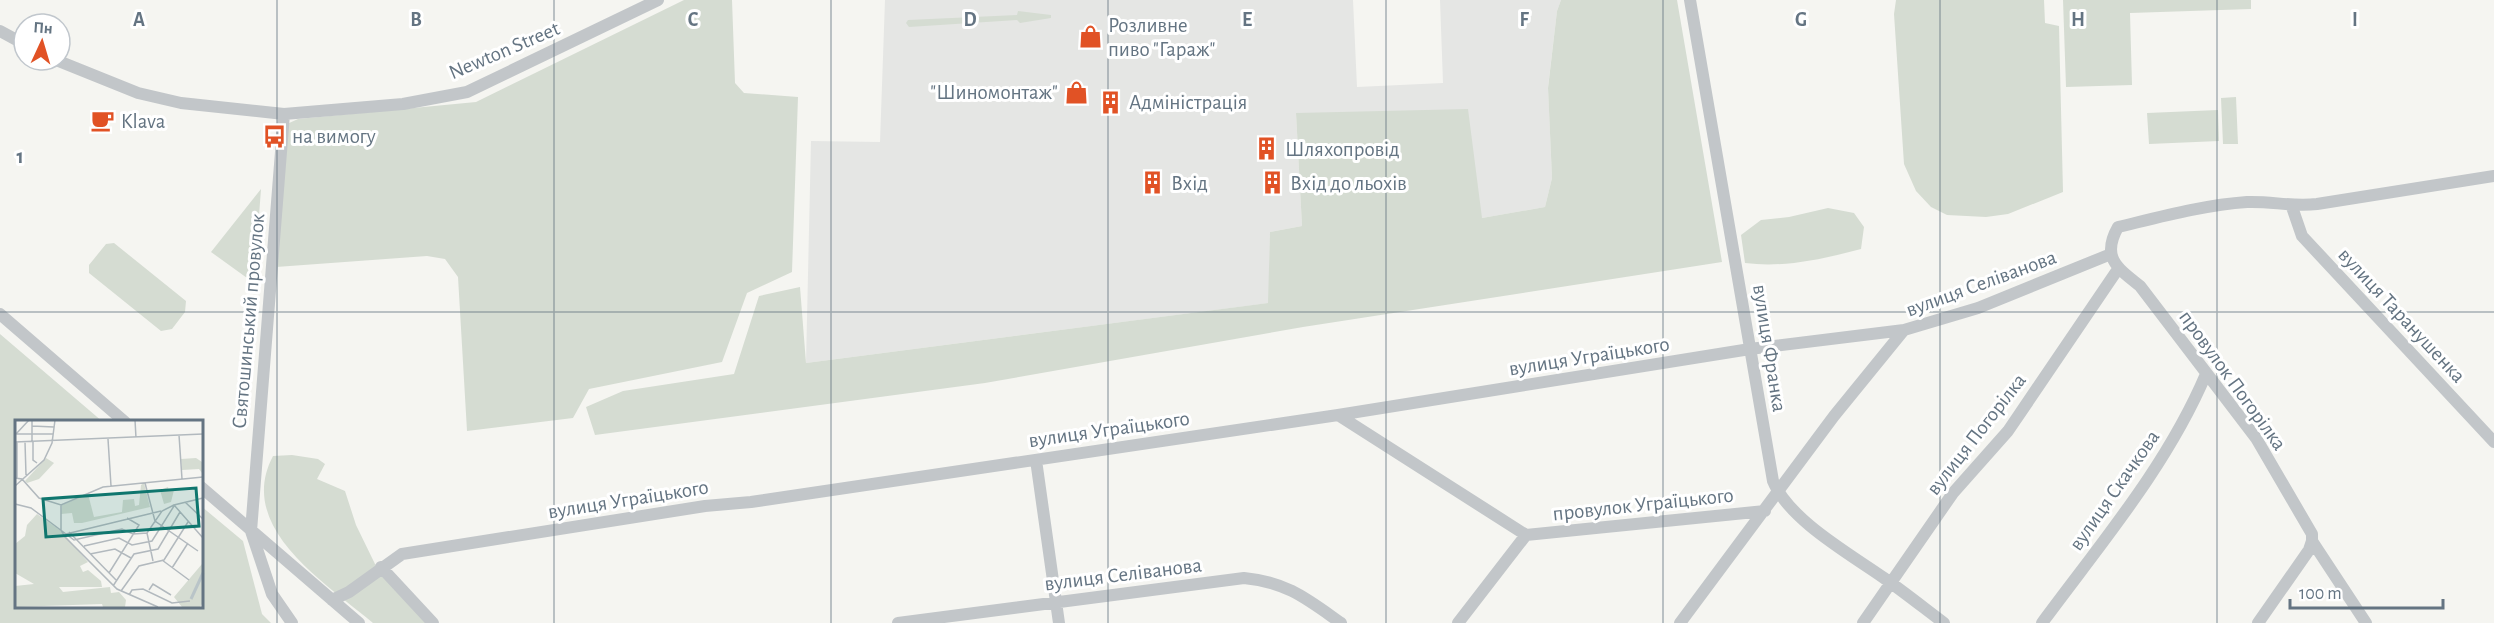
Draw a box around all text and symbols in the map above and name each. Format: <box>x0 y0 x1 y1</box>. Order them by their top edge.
text: A <box>133 10 145 30</box>
text: B <box>410 10 422 30</box>
text: C <box>688 10 699 30</box>
text: D <box>963 10 977 30</box>
text: E <box>1242 10 1252 30</box>
text: F <box>1519 10 1529 30</box>
text: G <box>1795 10 1807 30</box>
text: H <box>2071 10 2085 30</box>
text: I <box>2352 10 2358 30</box>
north arrow <box>12 12 72 72</box>
place label: Розливне пиво "Гараж" <box>1108 15 1215 60</box>
street label: Newton Street <box>446 18 563 83</box>
text: Пн <box>33 19 53 37</box>
shop icon: Розливне пиво "Гараж" <box>1077 24 1103 50</box>
shop icon: "Шиномонтаж" <box>1063 79 1089 105</box>
place label: "Шиномонтаж" <box>930 82 1058 103</box>
building icon: Адміністрація <box>1098 89 1124 115</box>
place label: Адміністрація <box>1129 92 1247 113</box>
cafe icon: Klava <box>90 108 116 134</box>
place label: Klava <box>121 111 166 132</box>
bus stop icon: на вимогу <box>261 123 287 149</box>
place label: на вимогу <box>292 126 376 147</box>
building icon: Шляхопровід <box>1254 136 1280 162</box>
place label: Шляхопровід <box>1285 139 1400 160</box>
text: 1 <box>16 147 24 167</box>
building icon: Вхід <box>1140 170 1166 196</box>
building icon: Вхід до льохів <box>1259 170 1285 196</box>
place label: Вхід <box>1171 173 1208 194</box>
place label: Вхід до льохів <box>1290 173 1407 194</box>
street label: Святошинський провулок <box>229 212 268 430</box>
street label: вулиця Таранушенка <box>2334 244 2469 387</box>
street label: вулиця Селіванова <box>1903 246 2060 320</box>
street label: вулиця Франка <box>1749 283 1790 414</box>
street label: провулок Погорілка <box>2175 307 2290 454</box>
street label: вулиця Уграїцького <box>1507 333 1671 380</box>
street label: вулиця Погорілка <box>1923 369 2030 499</box>
street label: вулиця Уграїцького <box>1027 408 1191 451</box>
inset map <box>15 420 202 608</box>
street label: вулиця Скачкова <box>2065 426 2164 554</box>
street label: вулиця Уграїцького <box>546 476 710 523</box>
street label: провулок Уграїцького <box>1552 485 1735 524</box>
street label: вулиця Селіванова <box>1043 554 1203 595</box>
scale bar <box>2290 572 2443 610</box>
text: 100 m <box>2299 585 2342 603</box>

